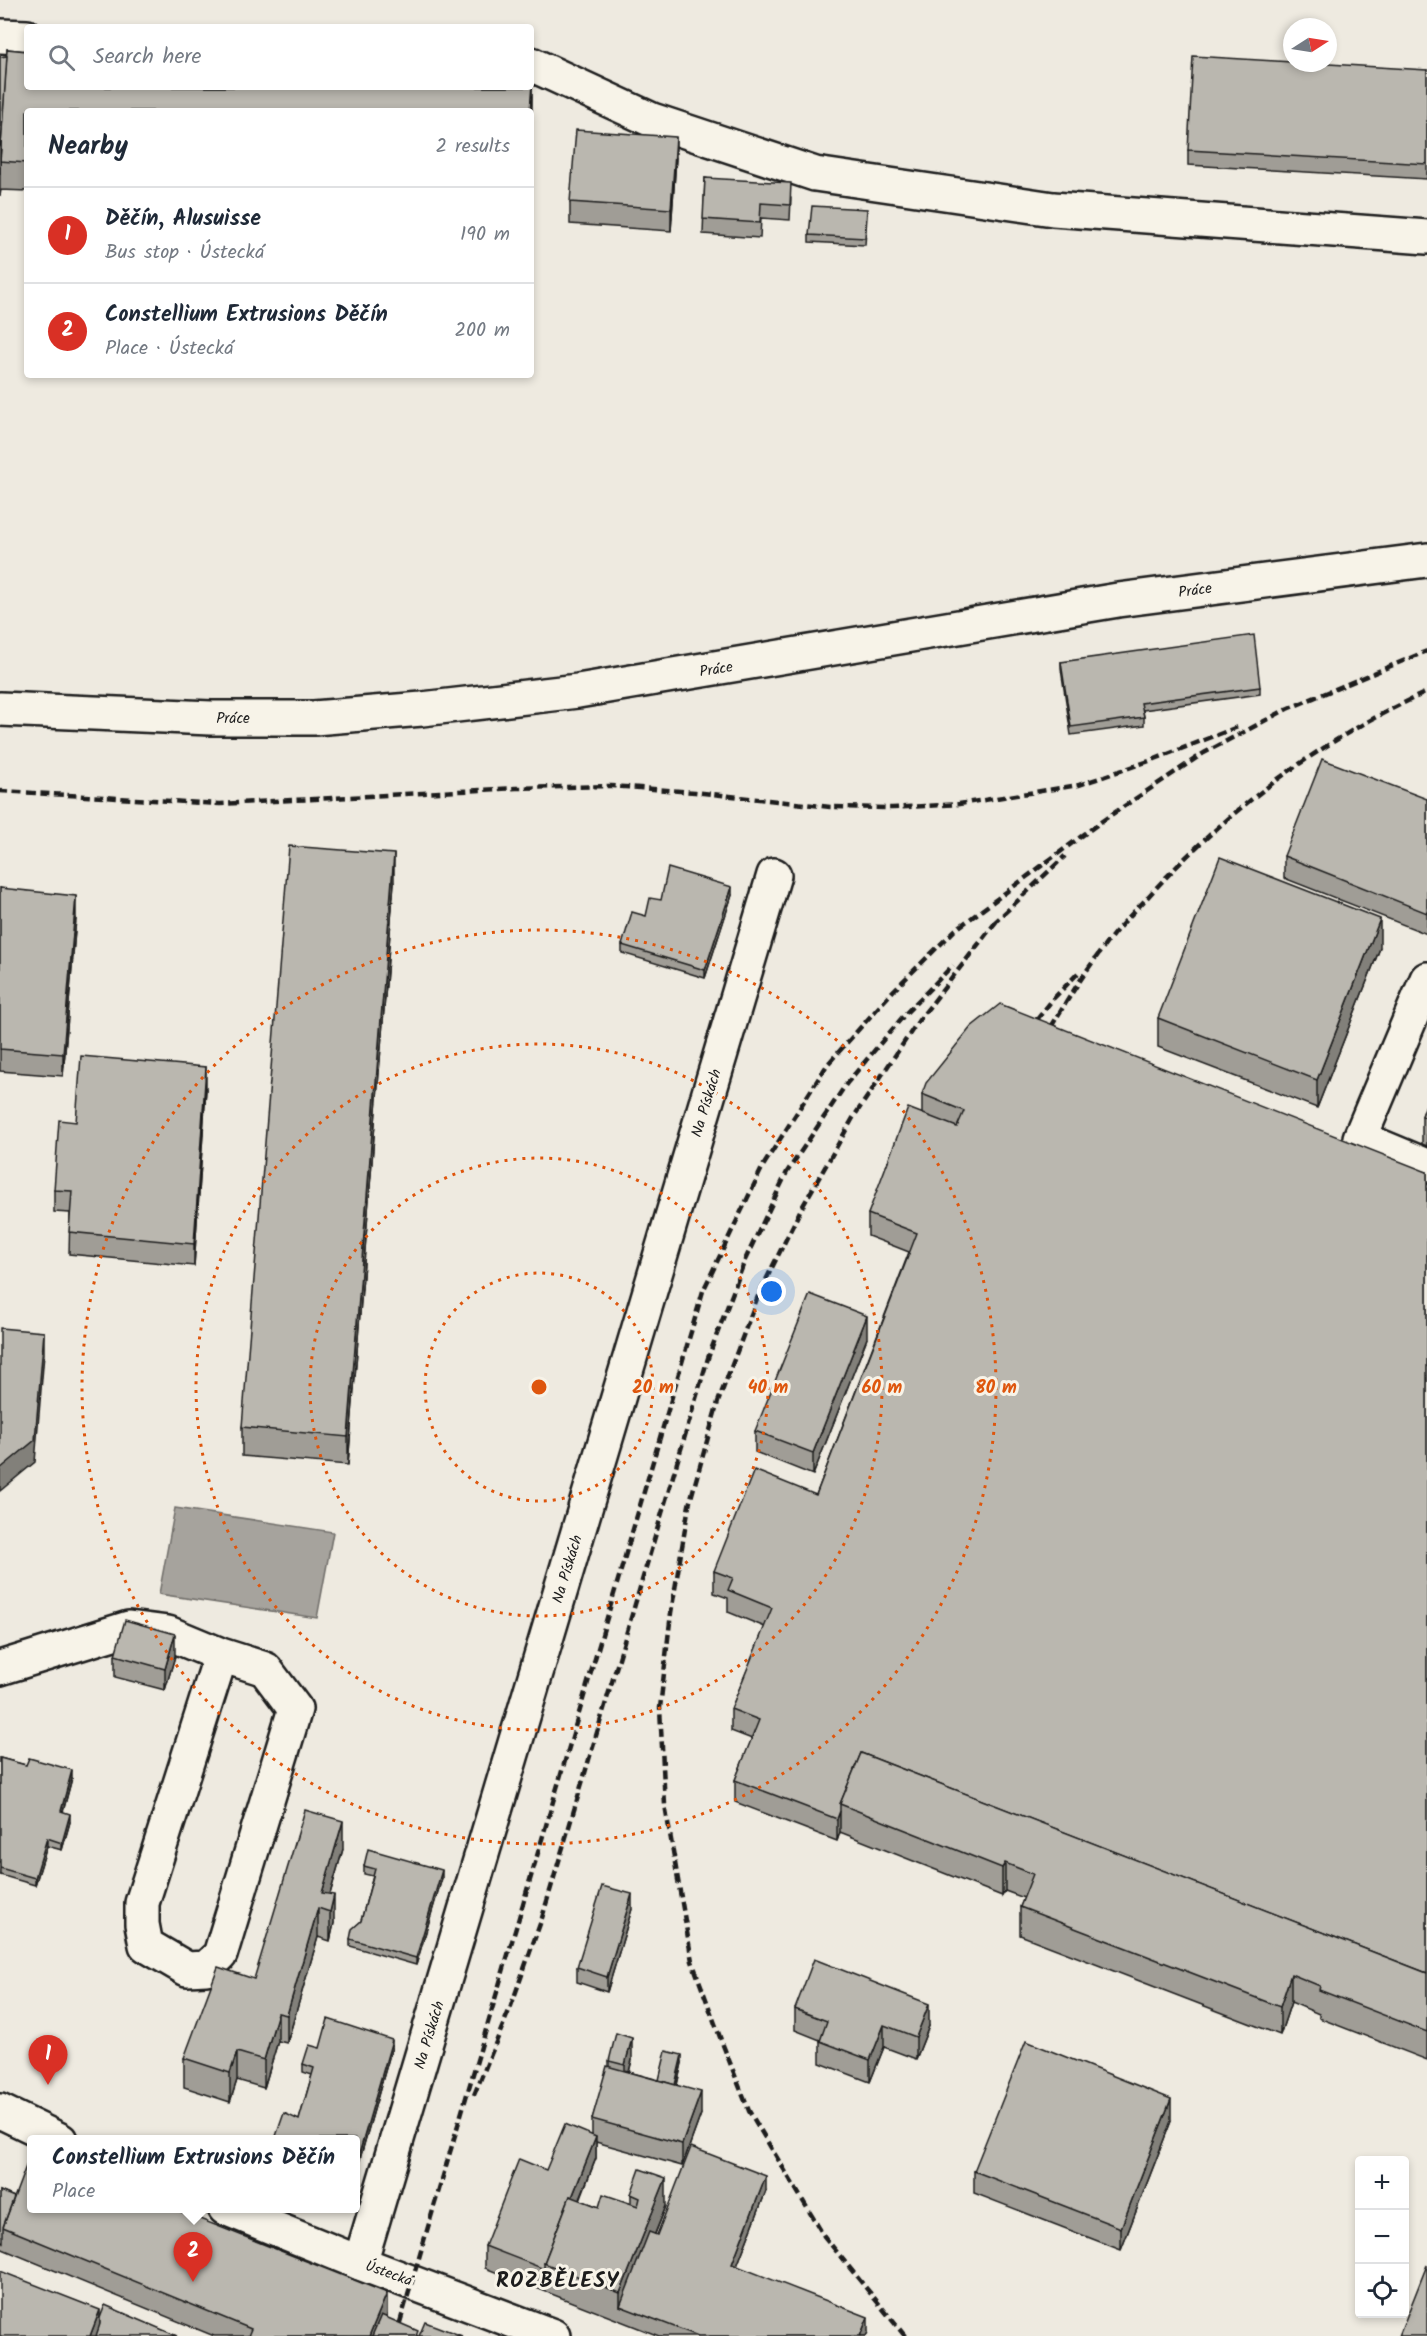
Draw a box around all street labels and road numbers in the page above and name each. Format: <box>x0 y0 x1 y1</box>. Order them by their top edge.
street label: Práce <box>1177 577 1214 605</box>
street label: Práce <box>698 655 735 684</box>
street label: Práce <box>216 707 250 731</box>
street label: Na Pískách <box>685 1066 729 1140</box>
street label: Na Pískách <box>546 1532 590 1606</box>
street label: Na Pískách <box>408 1998 452 2072</box>
street label: Ústecká <box>362 2254 417 2294</box>

